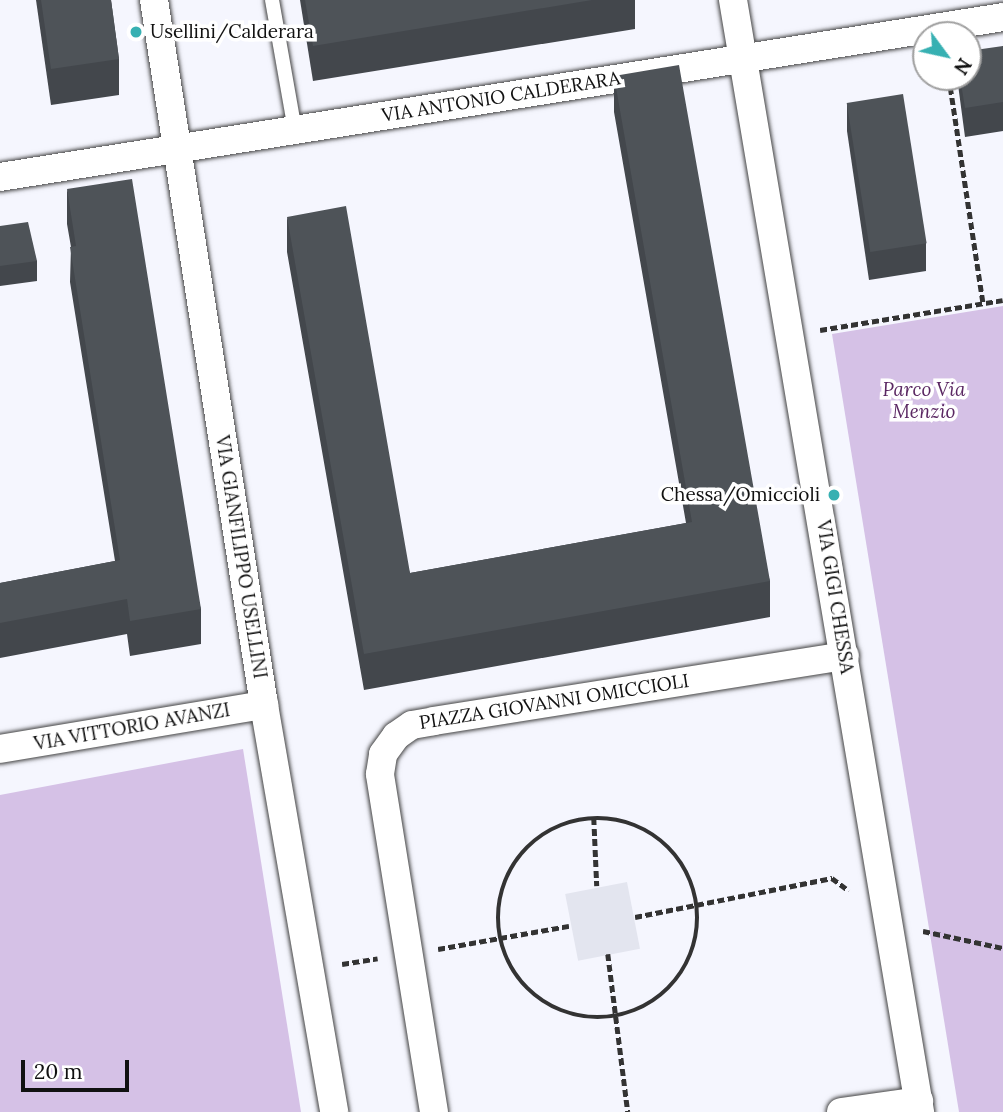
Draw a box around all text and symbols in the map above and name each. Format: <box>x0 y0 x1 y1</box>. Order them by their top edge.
place label: Usellini/Calderara <box>150 21 314 43</box>
north arrow <box>912 21 982 91</box>
marker: Usellini/Calderara <box>128 24 144 40</box>
text: N <box>949 54 977 79</box>
street label: VIA ANTONIO CALDERARA <box>380 67 622 127</box>
park label: Parco Via Menzio <box>883 379 965 423</box>
street label: VIA GIANFILIPPO USELLINI <box>210 434 272 680</box>
place label: Chessa/Omiccioli <box>661 484 820 506</box>
marker: Chessa/Omiccioli <box>826 487 842 503</box>
street label: VIA GIGI CHESSA <box>812 518 858 676</box>
street label: PIAZZA GIOVANNI OMICCIOLI <box>417 669 691 735</box>
street label: VIA VITTORIO AVANZI <box>32 699 232 755</box>
scale bar <box>24 1046 133 1090</box>
text: 20 m <box>34 1058 83 1085</box>

